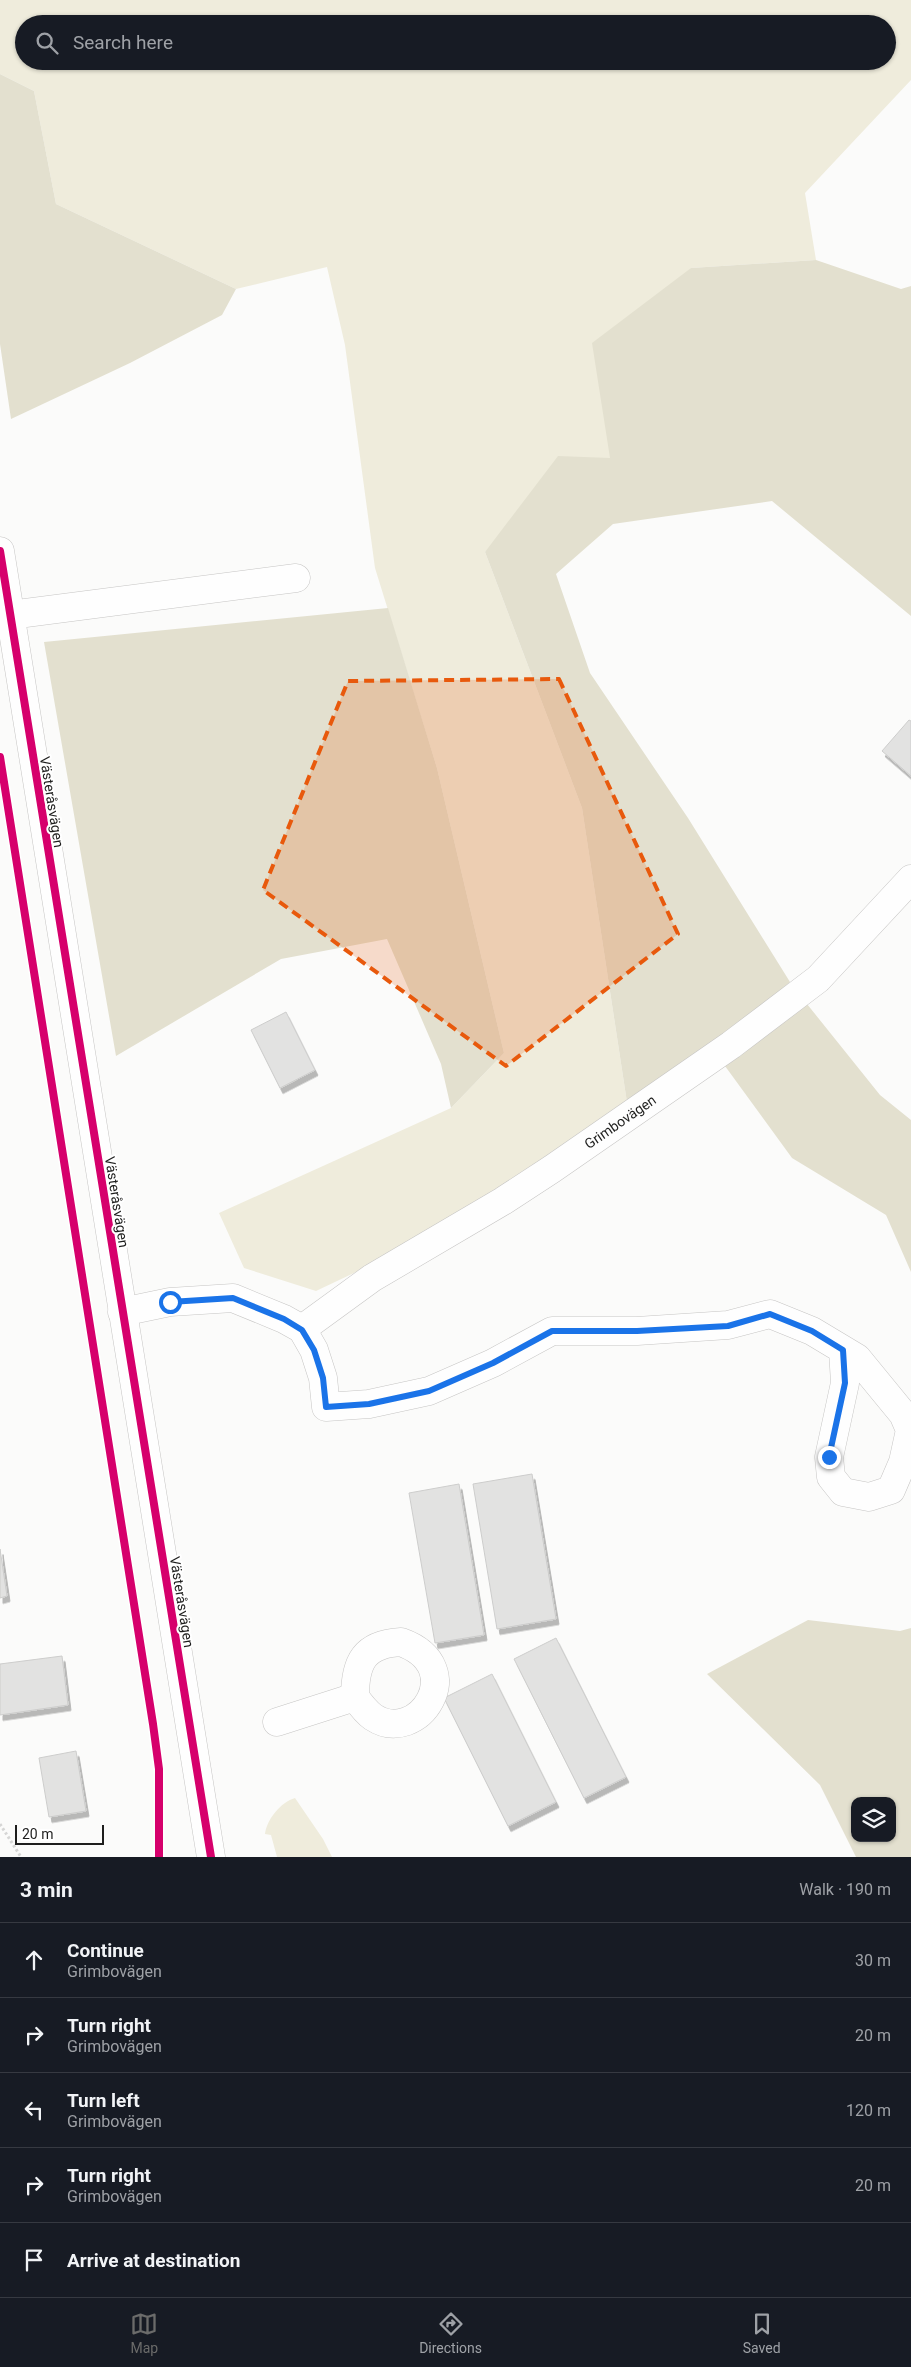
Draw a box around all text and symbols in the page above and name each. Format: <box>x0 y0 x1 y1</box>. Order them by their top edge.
search box <box>15 15 896 70</box>
icon: search <box>33 29 61 57</box>
text: Search here <box>73 31 173 54</box>
street label: Västeråsvägen <box>37 755 67 849</box>
street label: Grimbovägen <box>581 1092 659 1152</box>
street label: Västeråsvägen <box>102 1155 132 1249</box>
route start <box>159 1291 182 1314</box>
route end <box>818 1446 841 1469</box>
street label: Västeråsvägen <box>167 1555 197 1649</box>
map controls <box>851 1797 896 1842</box>
button: layers <box>851 1797 896 1842</box>
scale bar <box>15 1822 104 1845</box>
text: 20 m <box>22 1826 54 1842</box>
text: 3 min <box>20 1878 73 1902</box>
text: Walk · 190 m <box>799 1880 891 1899</box>
text: Continue <box>67 1939 144 1962</box>
icon: ahead <box>20 1946 48 1974</box>
text: 30 m <box>855 1951 891 1970</box>
text: Grimbovägen <box>67 1962 162 1981</box>
text: Turn right <box>67 2014 151 2037</box>
icon: right <box>20 2021 48 2049</box>
text: 20 m <box>855 2026 891 2045</box>
text: Grimbovägen <box>67 2037 162 2056</box>
text: Turn left <box>67 2089 140 2112</box>
icon: left <box>20 2096 48 2124</box>
text: 120 m <box>846 2101 891 2120</box>
text: Grimbovägen <box>67 2112 162 2131</box>
text: Turn right <box>67 2164 151 2187</box>
icon: right <box>20 2171 48 2199</box>
text: 20 m <box>855 2176 891 2195</box>
text: Grimbovägen <box>67 2187 162 2206</box>
icon: arrive <box>20 2246 48 2274</box>
text: Arrive at destination <box>67 2249 240 2272</box>
tab: Map <box>130 2310 158 2356</box>
tab: Directions <box>419 2310 482 2356</box>
tab: Saved <box>743 2310 781 2356</box>

